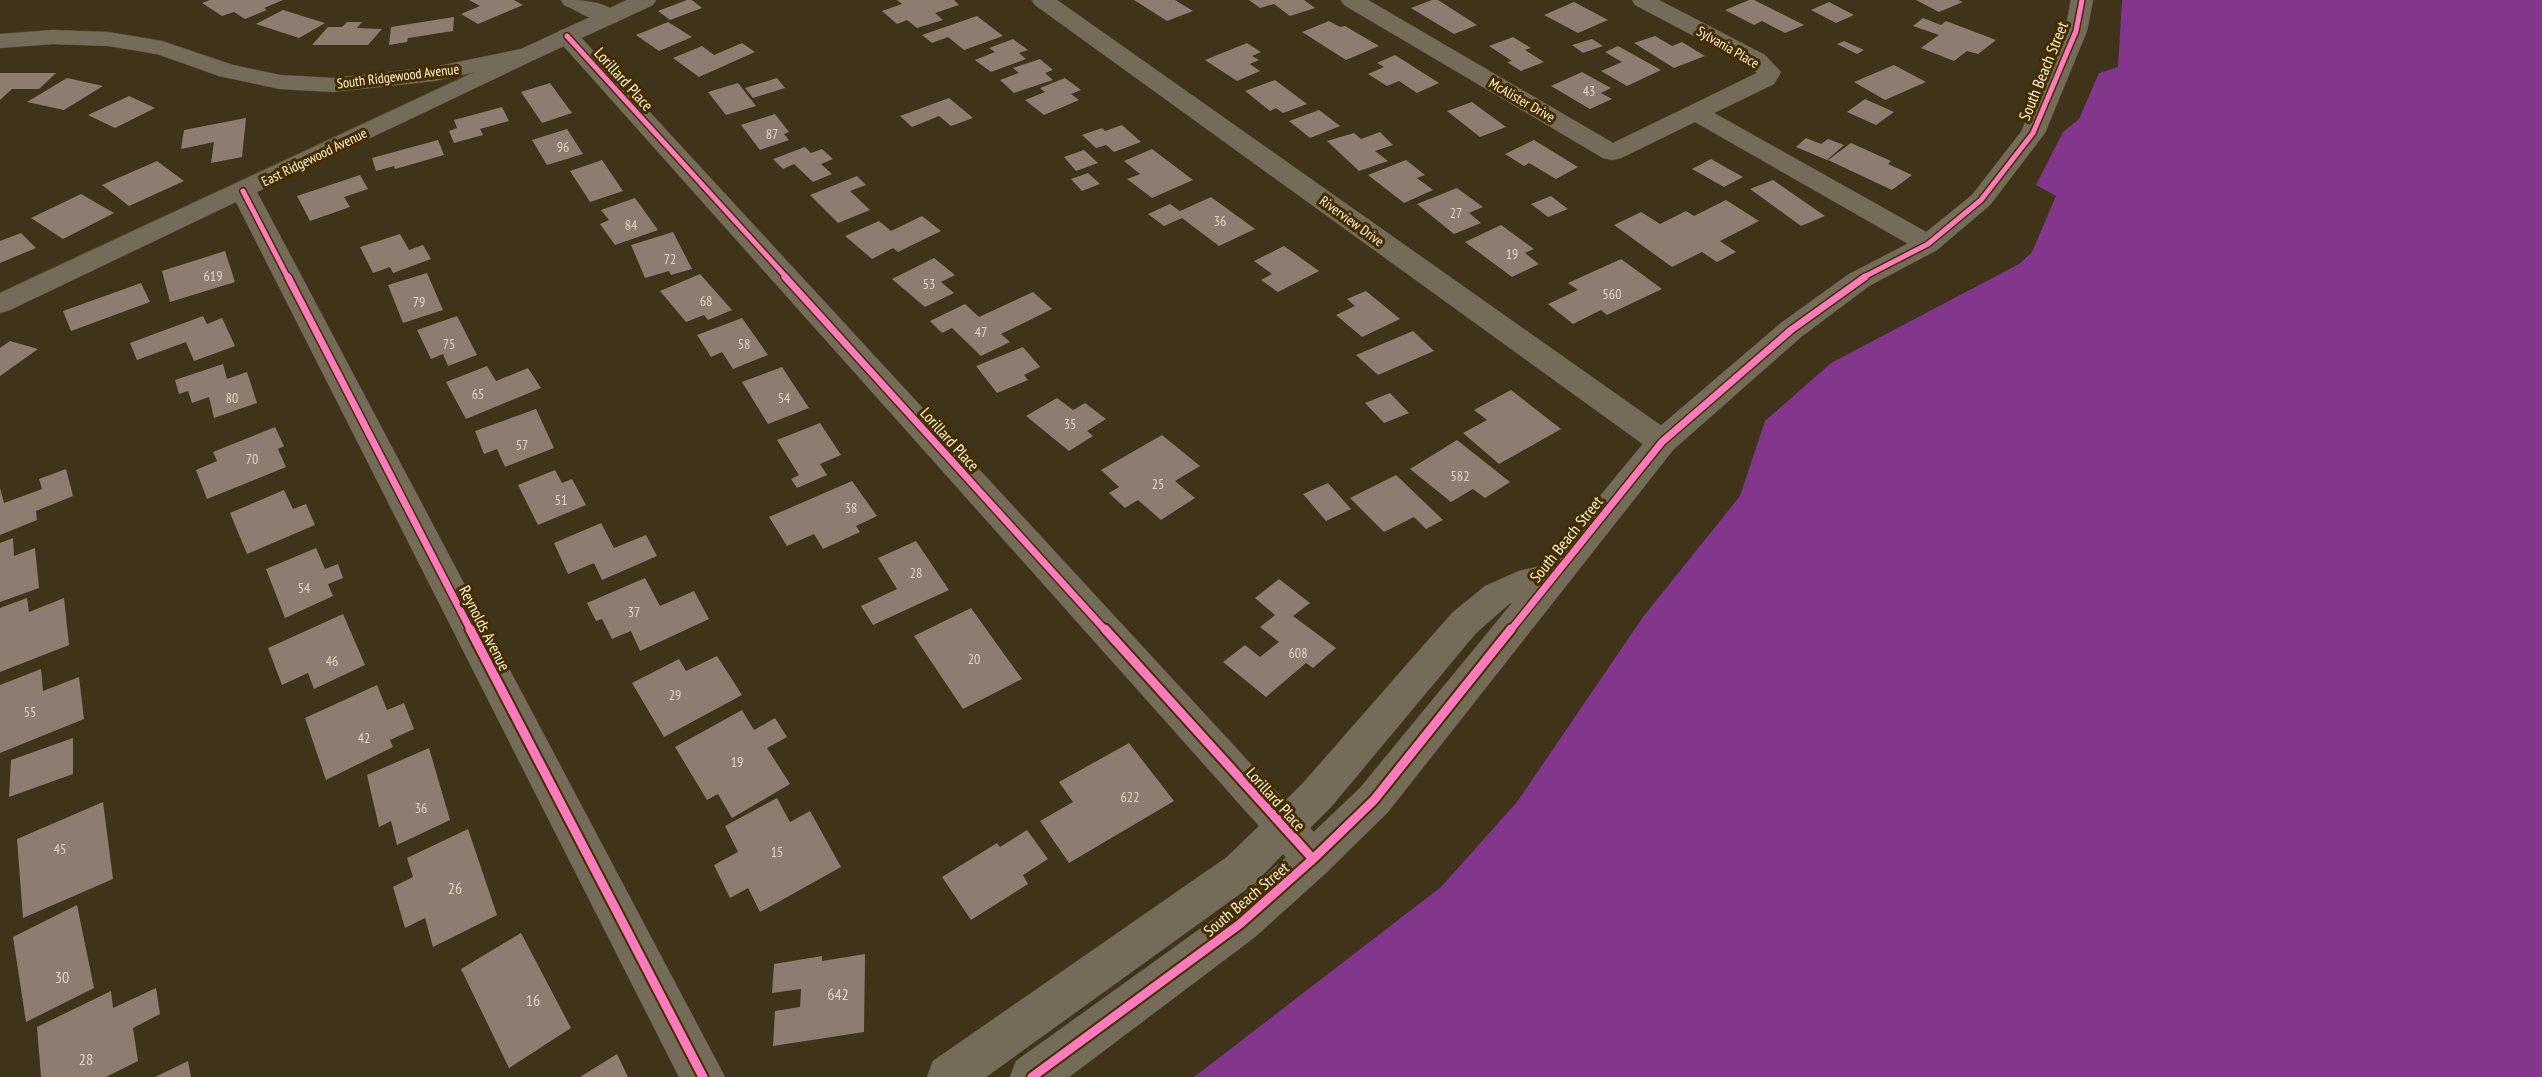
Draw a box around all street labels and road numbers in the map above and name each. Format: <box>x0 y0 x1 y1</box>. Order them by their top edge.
street label: South Beach Street <box>2014 18 2072 124</box>
street label: Sylvania Place <box>1694 22 1763 72</box>
street label: Lorillard Place <box>590 43 658 115</box>
street label: South Ridgewood Avenue <box>336 60 460 92</box>
street label: McAlister Drive <box>1486 74 1558 126</box>
street label: East Ridgewood Avenue <box>258 124 370 190</box>
street label: Riverview Drive <box>1316 192 1388 251</box>
street label: Lorillard Place <box>916 403 984 475</box>
street label: South Beach Street <box>1525 491 1607 586</box>
street label: Reynolds Avenue <box>455 582 515 674</box>
street label: Lorillard Place <box>1242 763 1310 835</box>
street label: South Beach Street <box>1199 857 1293 941</box>

